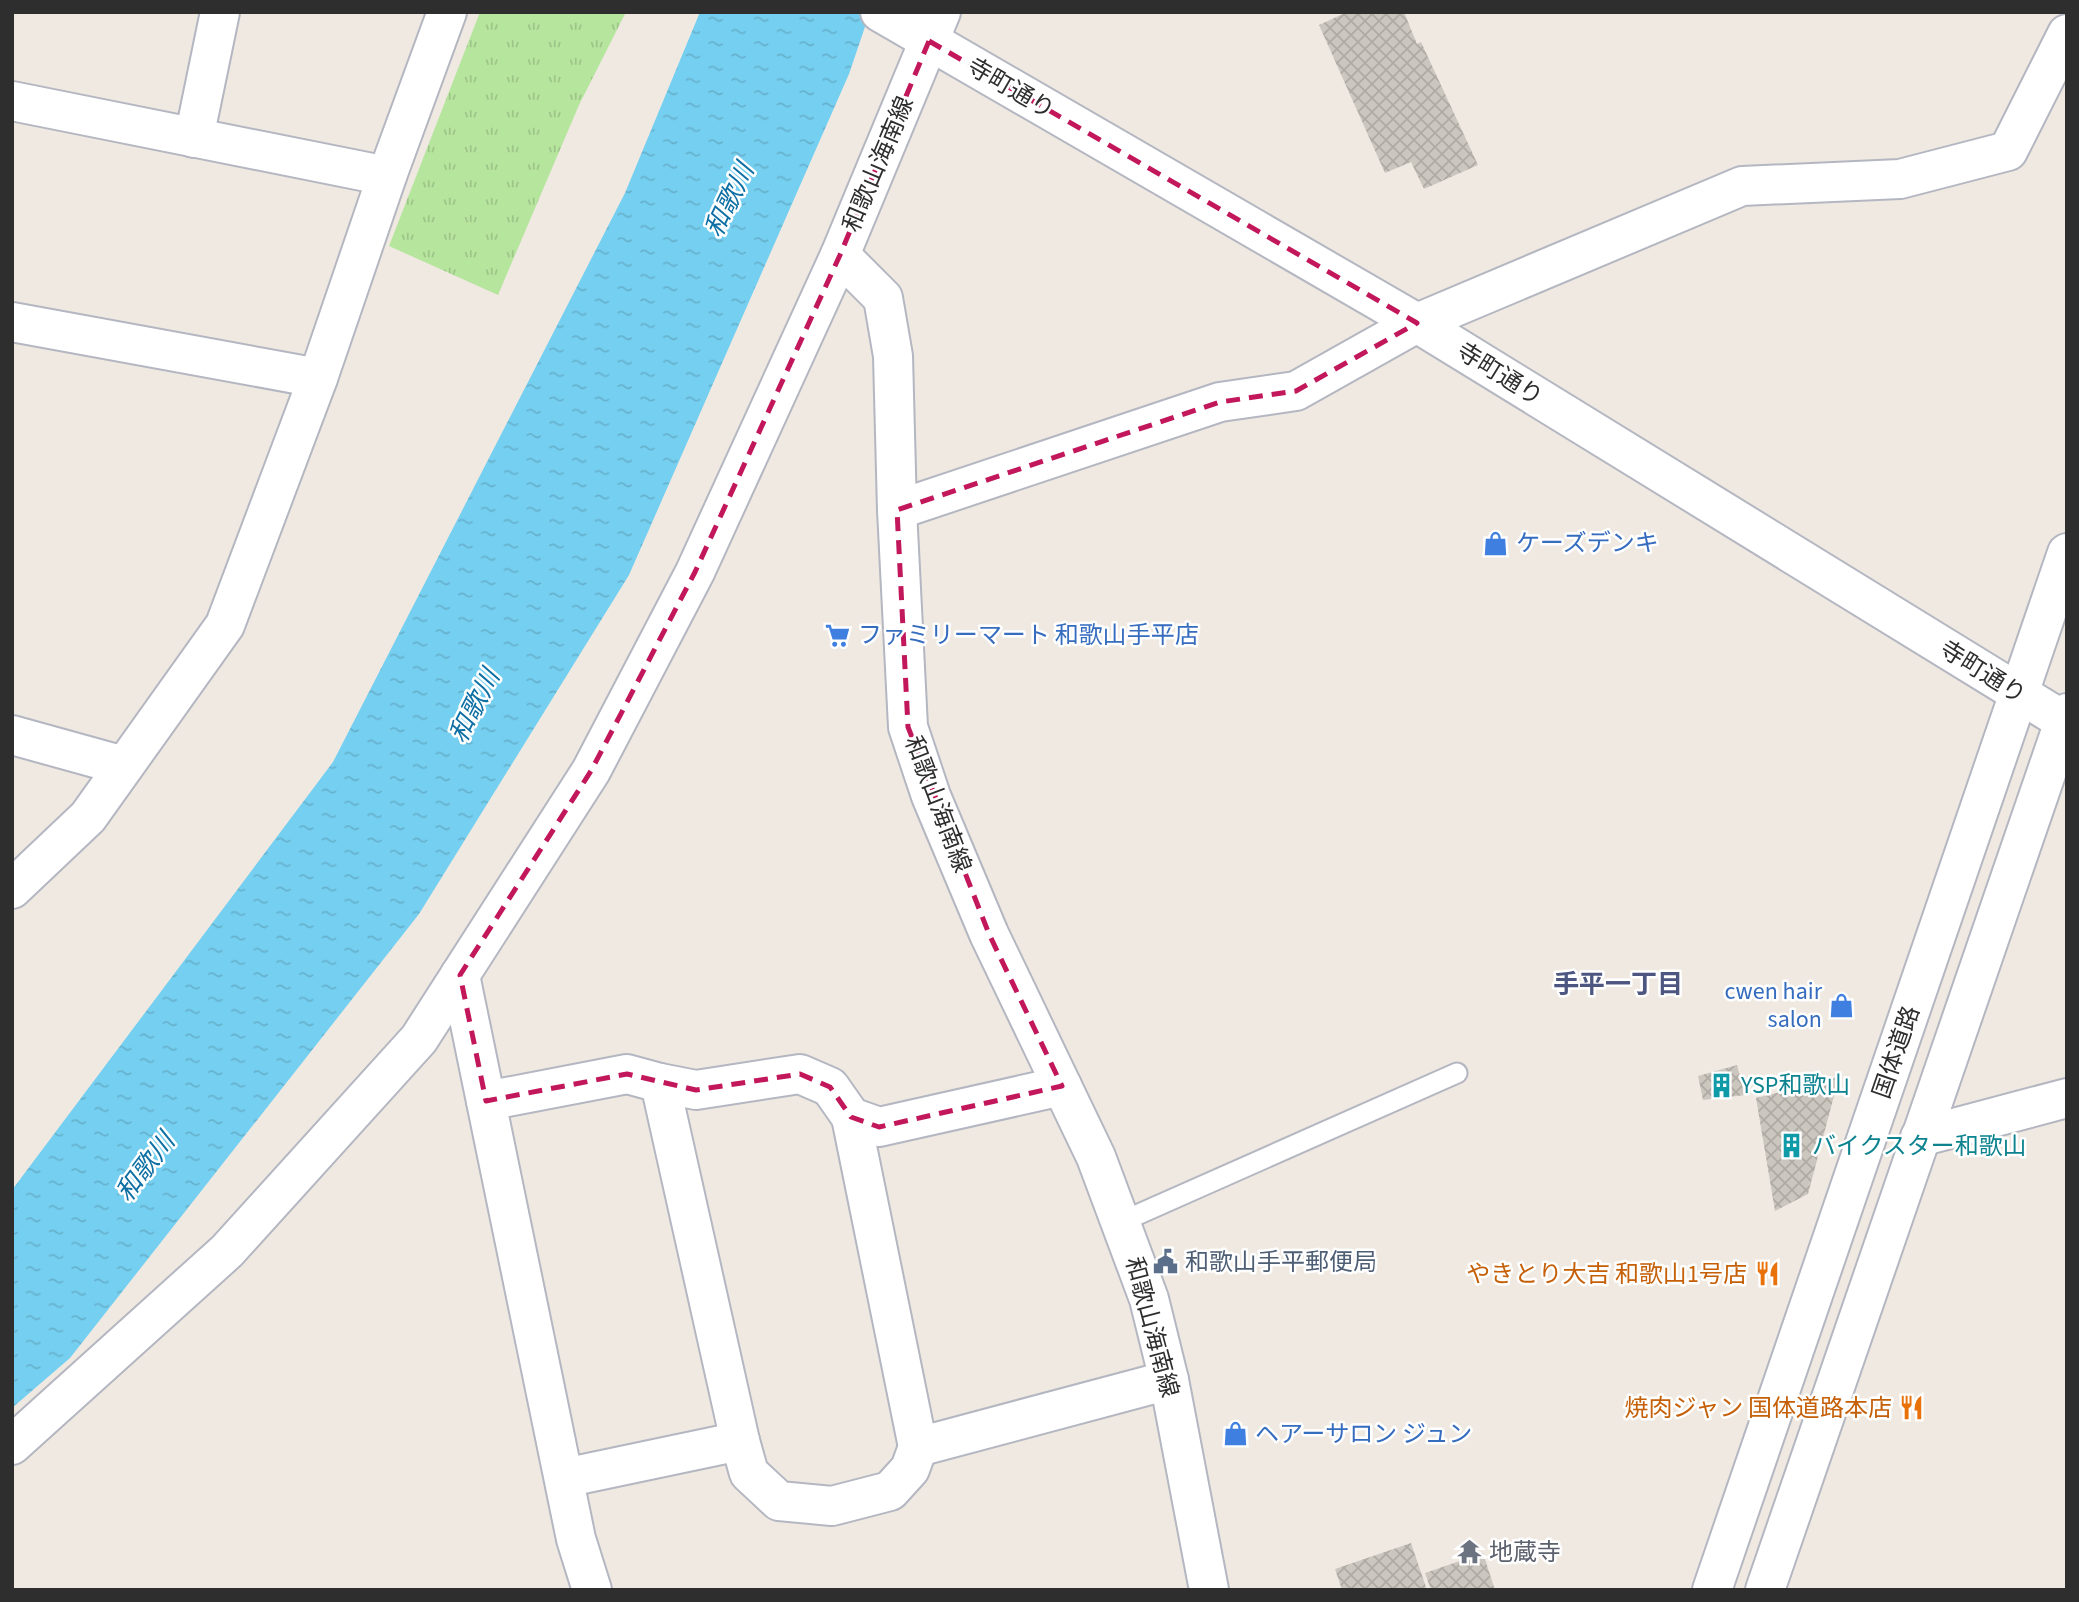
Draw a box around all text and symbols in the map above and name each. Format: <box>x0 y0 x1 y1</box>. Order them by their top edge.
street label: 寺町通り <box>960 49 1061 128</box>
street label: 和歌山海南線 <box>834 91 923 237</box>
water label: 和歌川 <box>696 154 764 243</box>
street label: 寺町通り <box>1450 334 1550 415</box>
place label: ケーズデンキ <box>1516 526 1659 561</box>
shop icon: ケーズデンキ <box>1482 529 1510 557</box>
place label: ファミリーマート 和歌山手平店 <box>858 618 1199 653</box>
supermarket icon: ファミリーマート 和歌山手平店 <box>824 621 852 649</box>
street label: 寺町通り <box>1933 632 2033 713</box>
water label: 和歌川 <box>440 660 510 749</box>
street label: 和歌山海南線 <box>895 731 980 878</box>
district label: 手平一丁目 <box>1553 966 1683 1003</box>
place label: cwen hair salon <box>1725 974 1823 1037</box>
shop icon: cwen hair salon <box>1828 991 1856 1019</box>
street label: 国体道路 <box>1864 1001 1929 1103</box>
place label: YSP和歌山 <box>1740 1068 1850 1103</box>
building icon: YSP和歌山 <box>1707 1071 1735 1099</box>
water label: 和歌川 <box>107 1123 185 1210</box>
place label: バイクスター和歌山 <box>1812 1129 2027 1164</box>
building icon: バイクスター和歌山 <box>1778 1132 1806 1160</box>
place label: 和歌山手平郵便局 <box>1185 1245 1377 1280</box>
public building icon: 和歌山手平郵便局 <box>1151 1248 1179 1276</box>
street label: 和歌山海南線 <box>1116 1253 1187 1401</box>
place label: やきとり大吉 和歌山1号店 <box>1466 1257 1747 1292</box>
restaurant icon: やきとり大吉 和歌山1号店 <box>1753 1260 1781 1288</box>
place label: 焼肉ジャン 国体道路本店 <box>1624 1391 1892 1426</box>
restaurant icon: 焼肉ジャン 国体道路本店 <box>1898 1394 1926 1422</box>
place label: ヘアーサロン ジュン <box>1255 1417 1472 1452</box>
shop icon: ヘアーサロン ジュン <box>1221 1420 1249 1448</box>
place label: 地蔵寺 <box>1489 1535 1561 1570</box>
temple icon: 地蔵寺 <box>1455 1538 1483 1566</box>

